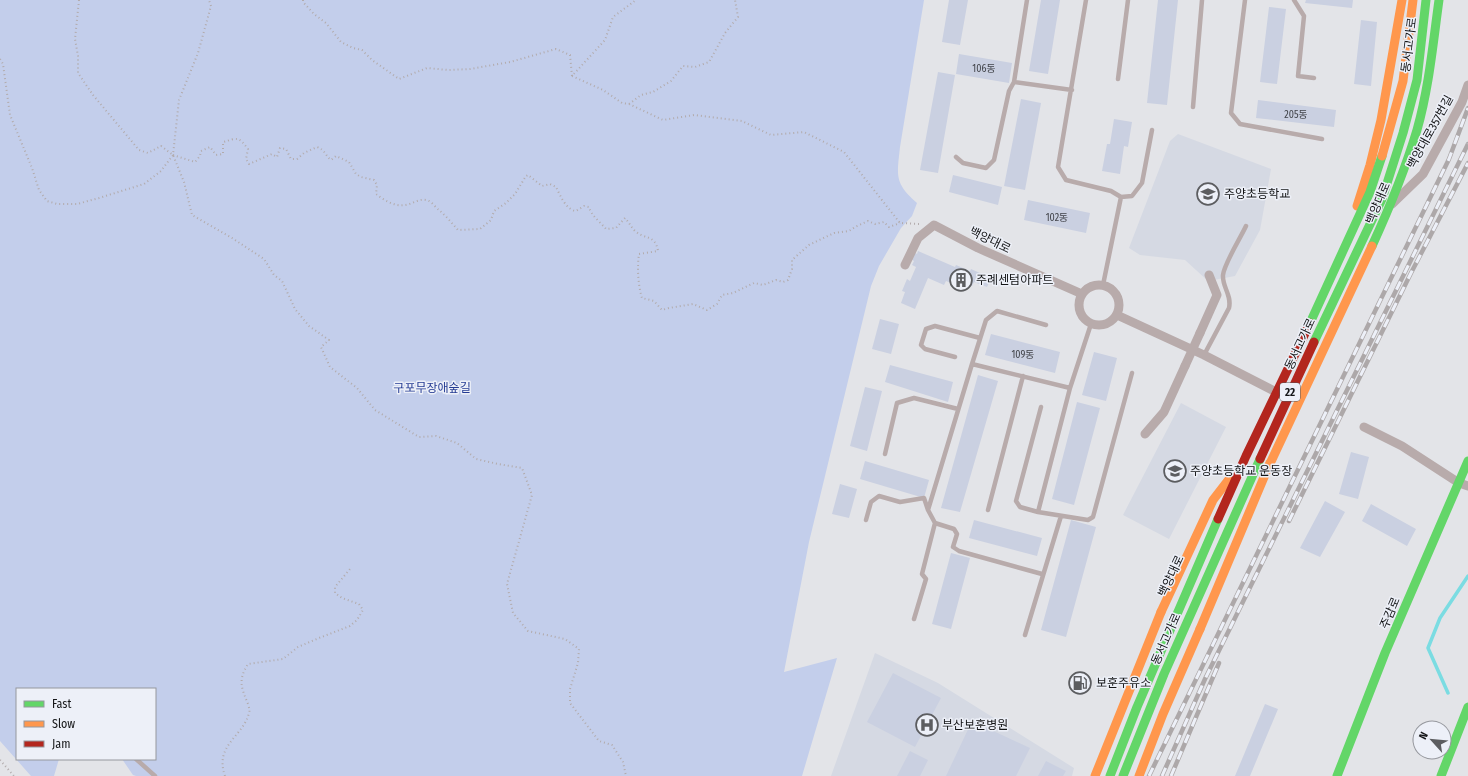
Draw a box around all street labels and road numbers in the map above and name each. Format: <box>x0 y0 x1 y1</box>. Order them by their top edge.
street label: 동서고가로 <box>1399 17 1419 73</box>
street label: 백양대로357번길 <box>1404 93 1456 171</box>
street label: 백양대로 <box>1363 180 1393 226</box>
street label: 백양대로 <box>967 224 1013 256</box>
street label: 동서고가로 <box>1282 316 1318 372</box>
road number: 22 <box>1280 383 1300 401</box>
street label: 백양대로 <box>1155 553 1187 599</box>
street label: 주감로 <box>1377 595 1403 631</box>
street label: 동서고가로 <box>1148 611 1184 667</box>

